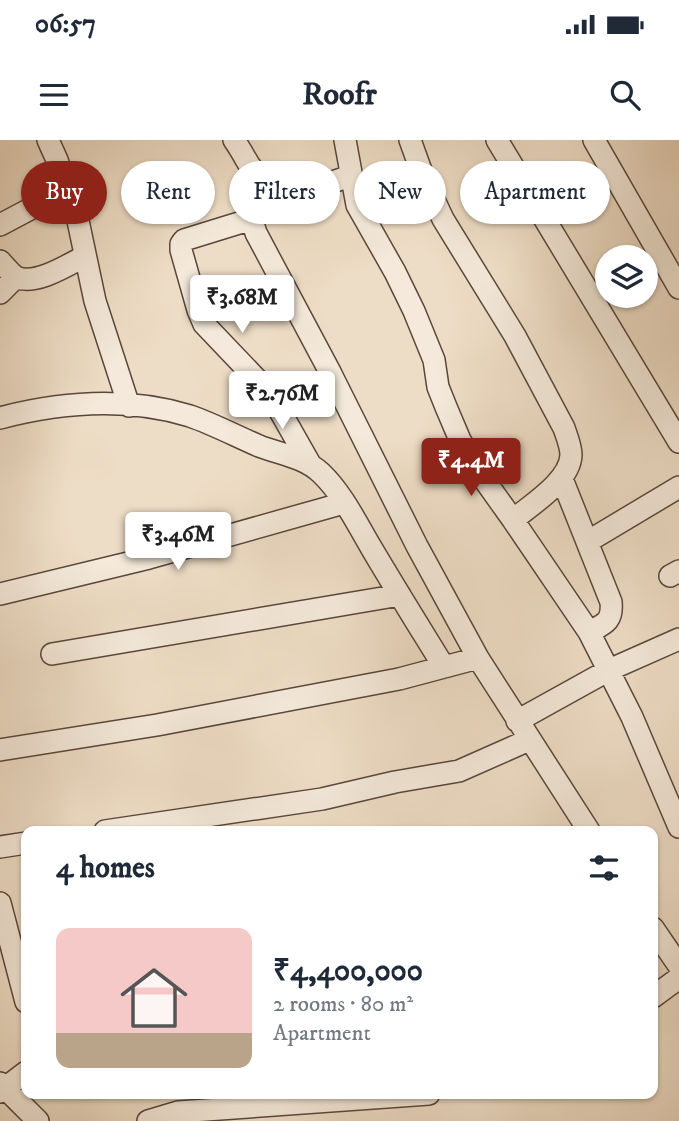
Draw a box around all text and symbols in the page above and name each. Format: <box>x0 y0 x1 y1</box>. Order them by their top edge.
text: 06:57 <box>35 8 96 41</box>
text: Roofr <box>302 75 377 115</box>
icon: menu <box>35 76 73 114</box>
icon: search <box>606 76 644 114</box>
chip: Buy <box>21 161 107 224</box>
chip: Rent <box>121 161 215 224</box>
chip: Filters <box>229 161 340 224</box>
chip: New <box>354 161 446 224</box>
chip: Apartment <box>460 161 610 224</box>
map controls <box>595 245 658 308</box>
button: layers <box>595 245 658 308</box>
pin: ₹3.68M <box>185 276 299 335</box>
text: ₹3.68M <box>206 283 278 312</box>
pin: ₹2.76M <box>225 372 339 431</box>
text: ₹2.76M <box>245 379 319 408</box>
pin: ₹4.4M <box>422 438 520 498</box>
text: ₹4.4M <box>438 446 504 475</box>
pin: ₹3.46M <box>121 512 235 572</box>
text: ₹3.46M <box>141 520 215 549</box>
icon: filters <box>585 849 623 887</box>
text: 4 homes <box>56 850 155 887</box>
text: ₹4,400,000 <box>273 953 423 990</box>
icon: home <box>112 956 196 1040</box>
text: 2 rooms · 80 m² <box>273 990 413 1019</box>
text: Apartment <box>273 1019 371 1048</box>

